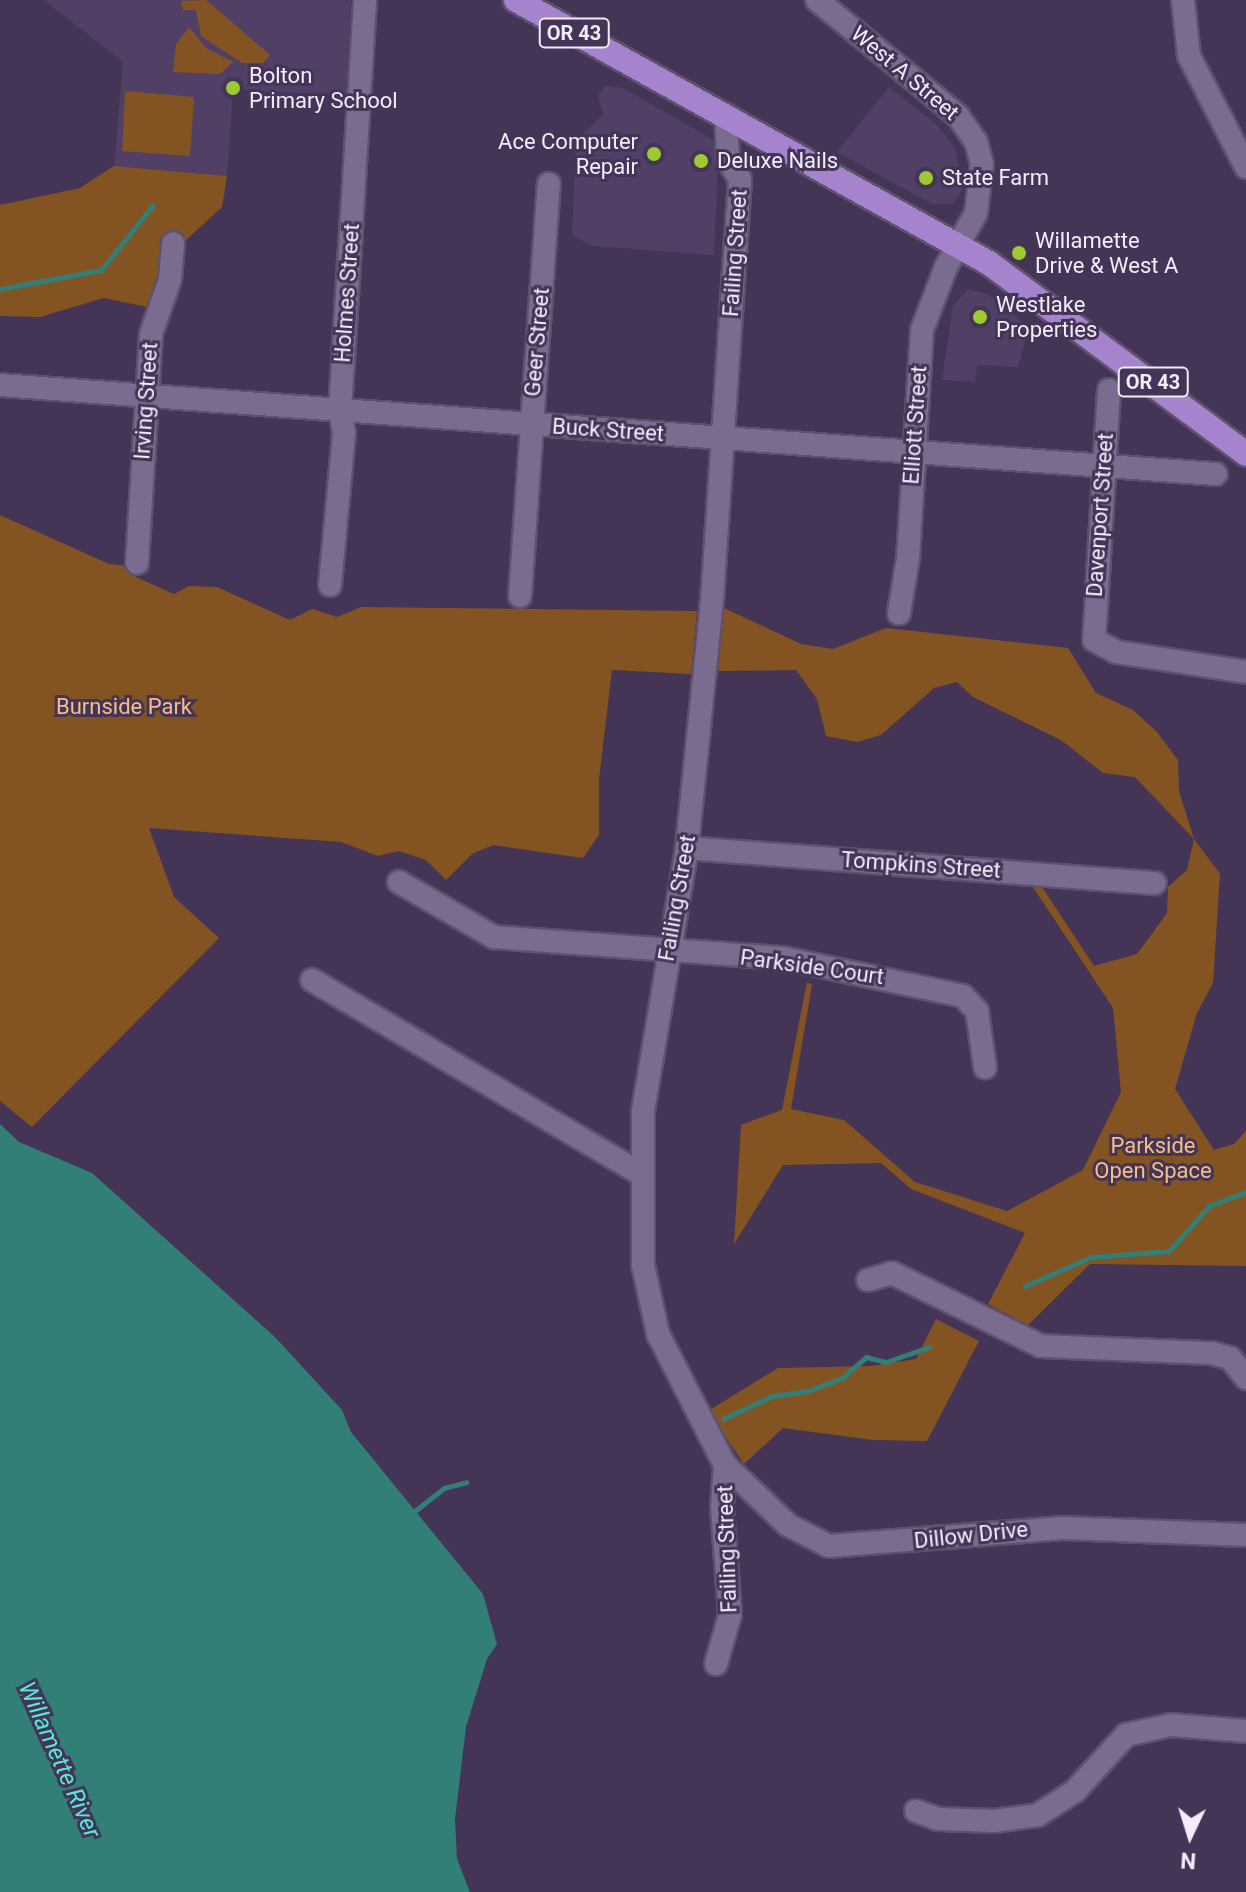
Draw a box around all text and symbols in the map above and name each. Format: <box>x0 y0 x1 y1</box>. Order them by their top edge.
road number: OR 43 <box>538 17 610 49</box>
street label: West A Street <box>846 20 964 126</box>
place label: Bolton Primary School <box>249 62 398 114</box>
marker: Bolton Primary School <box>224 79 242 97</box>
place label: Ace Computer Repair <box>498 128 638 180</box>
marker: Ace Computer Repair <box>645 145 663 163</box>
place label: Deluxe Nails <box>717 148 838 174</box>
marker: Deluxe Nails <box>692 152 710 170</box>
place label: State Farm <box>942 165 1049 191</box>
marker: State Farm <box>917 169 935 187</box>
street label: Failing Street <box>717 188 753 318</box>
street label: Holmes Street <box>329 223 365 363</box>
place label: Willamette Drive & West A <box>1035 227 1178 278</box>
marker: Willamette Drive & West A <box>1010 244 1028 262</box>
street label: Geer Street <box>519 286 555 398</box>
place label: Westlake Properties <box>996 291 1097 342</box>
marker: Westlake Properties <box>971 308 989 326</box>
street label: Irving Street <box>129 341 163 461</box>
street label: Elliott Street <box>898 365 932 485</box>
road number: OR 43 <box>1117 366 1189 398</box>
street label: Buck Street <box>551 413 665 447</box>
street label: Davenport Street <box>1081 432 1119 598</box>
park label: Burnside Park <box>56 694 192 720</box>
street label: Failing Street <box>653 833 701 963</box>
street label: Tompkins Street <box>840 846 1002 884</box>
street label: Parkside Court <box>738 944 886 990</box>
park label: Parkside Open Space <box>1094 1132 1212 1184</box>
street label: Failing Street <box>712 1485 742 1613</box>
street label: Dillow Drive <box>913 1516 1029 1554</box>
water label: Willamette River <box>12 1677 106 1843</box>
north arrow <box>1150 1796 1230 1876</box>
text: N <box>1180 1847 1197 1873</box>

